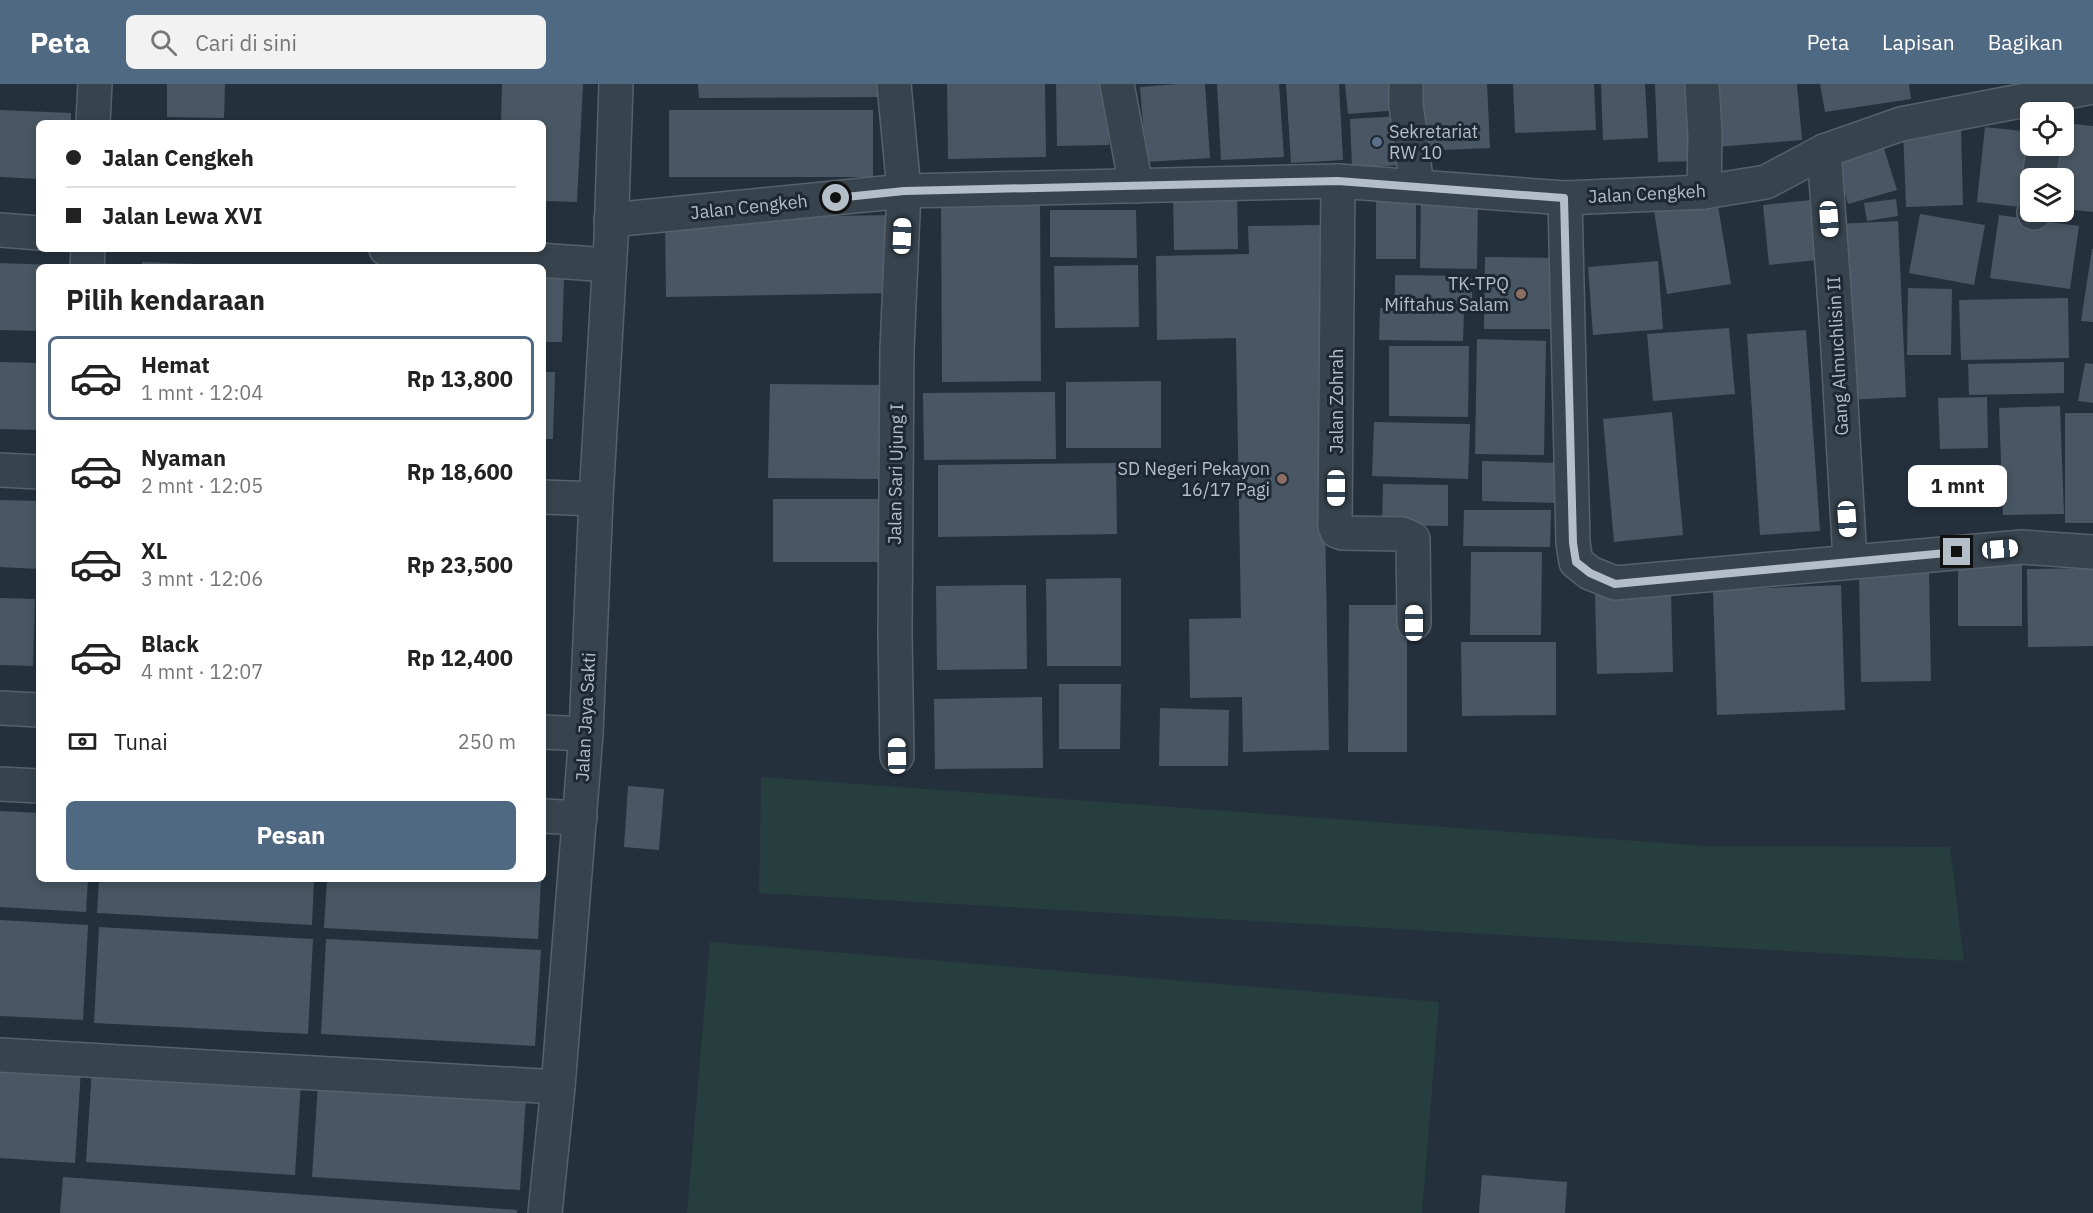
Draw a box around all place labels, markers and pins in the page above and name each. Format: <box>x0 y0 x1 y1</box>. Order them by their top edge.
place label: Sekretariat RW 10 <box>1389 120 1478 164</box>
marker: Sekretariat RW 10 <box>1370 135 1384 149</box>
place label: TK-TPQ Miftahus Salam <box>1384 272 1509 316</box>
marker: TK-TPQ Miftahus Salam <box>1514 287 1528 301</box>
place label: SD Negeri Pekayon 16/17 Pagi <box>1117 457 1270 501</box>
marker: SD Negeri Pekayon 16/17 Pagi <box>1275 472 1289 486</box>

